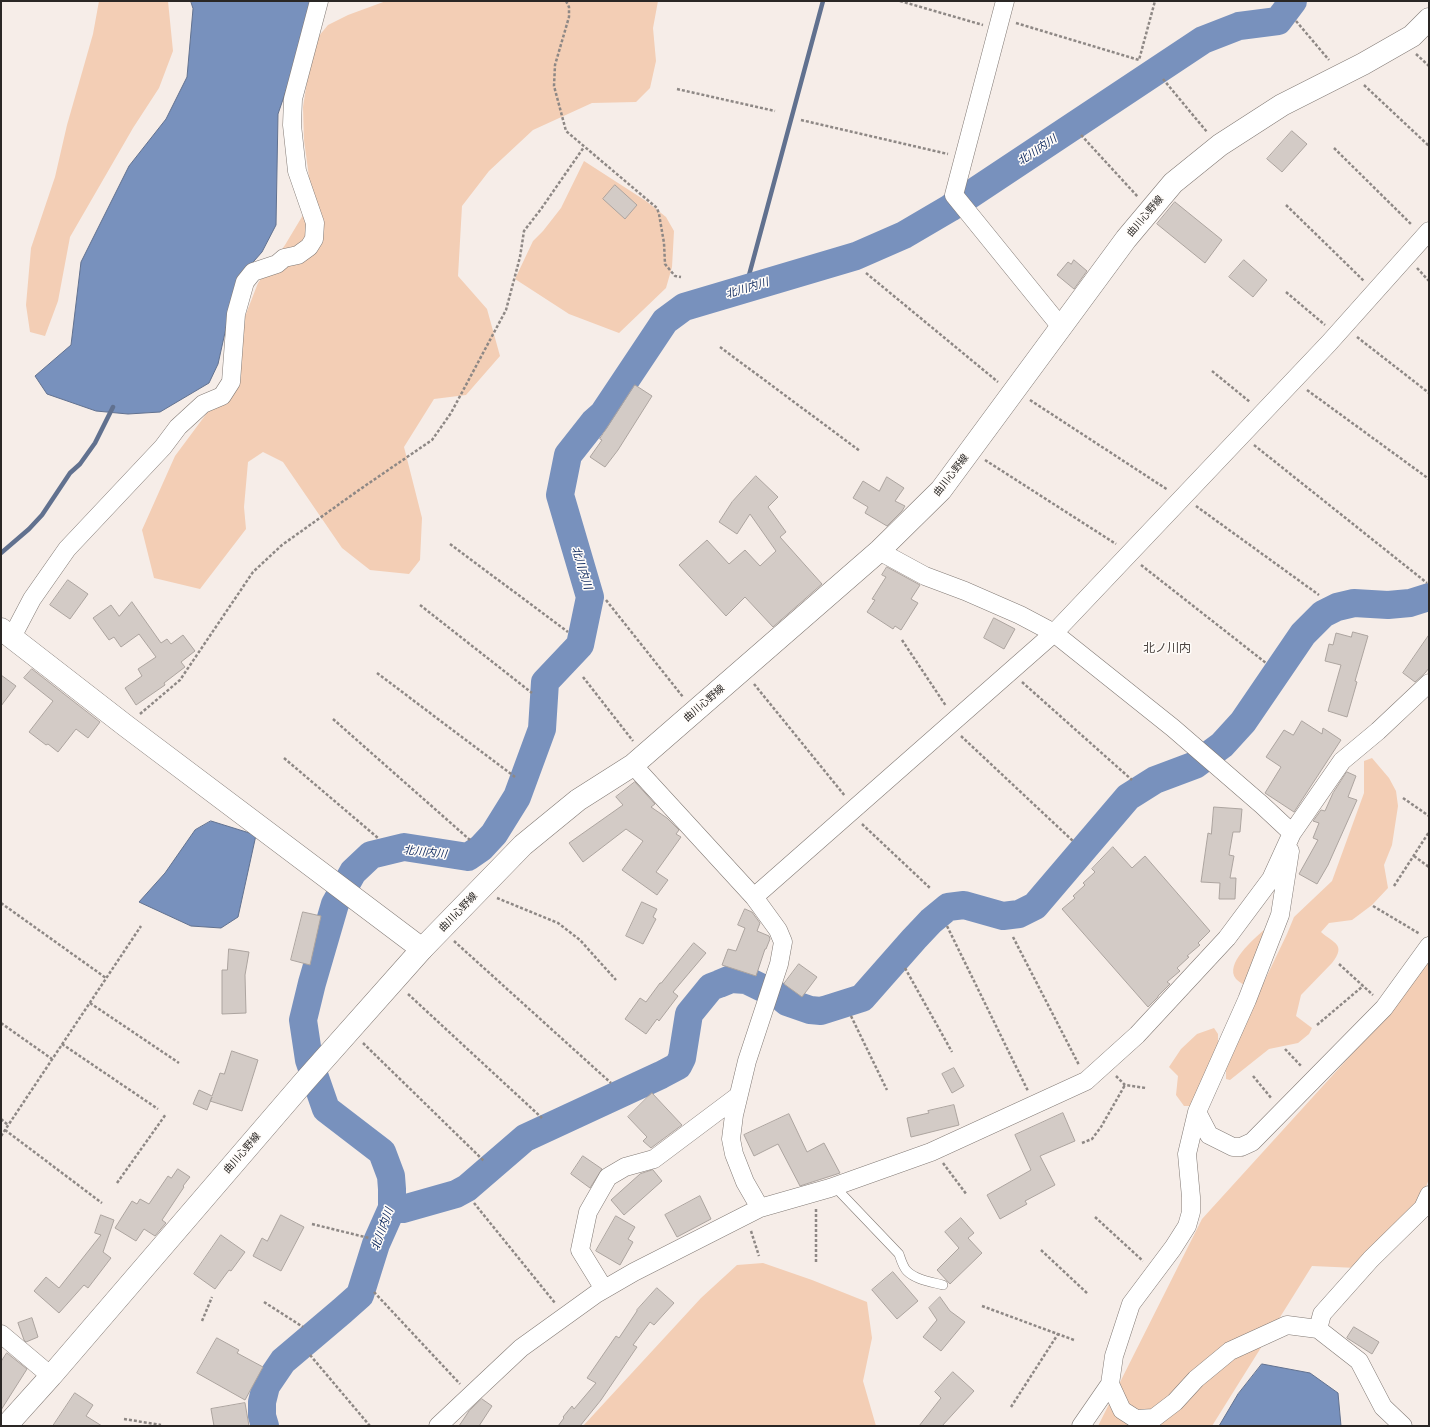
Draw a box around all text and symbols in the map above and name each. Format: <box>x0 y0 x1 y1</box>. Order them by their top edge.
water label: 北川内川 <box>1015 132 1059 168</box>
street label: 曲川心野線 <box>1124 193 1166 239</box>
water label: 北川内川 <box>724 275 770 301</box>
street label: 曲川心野線 <box>931 452 971 498</box>
water label: 北川内川 <box>569 545 595 591</box>
district label: 北ノ川内 <box>1143 641 1191 655</box>
street label: 曲川心野線 <box>681 682 727 724</box>
water label: 北川内川 <box>402 843 448 861</box>
street label: 曲川心野線 <box>436 890 480 934</box>
street label: 曲川心野線 <box>221 1130 263 1176</box>
water label: 北川内川 <box>368 1206 396 1252</box>

